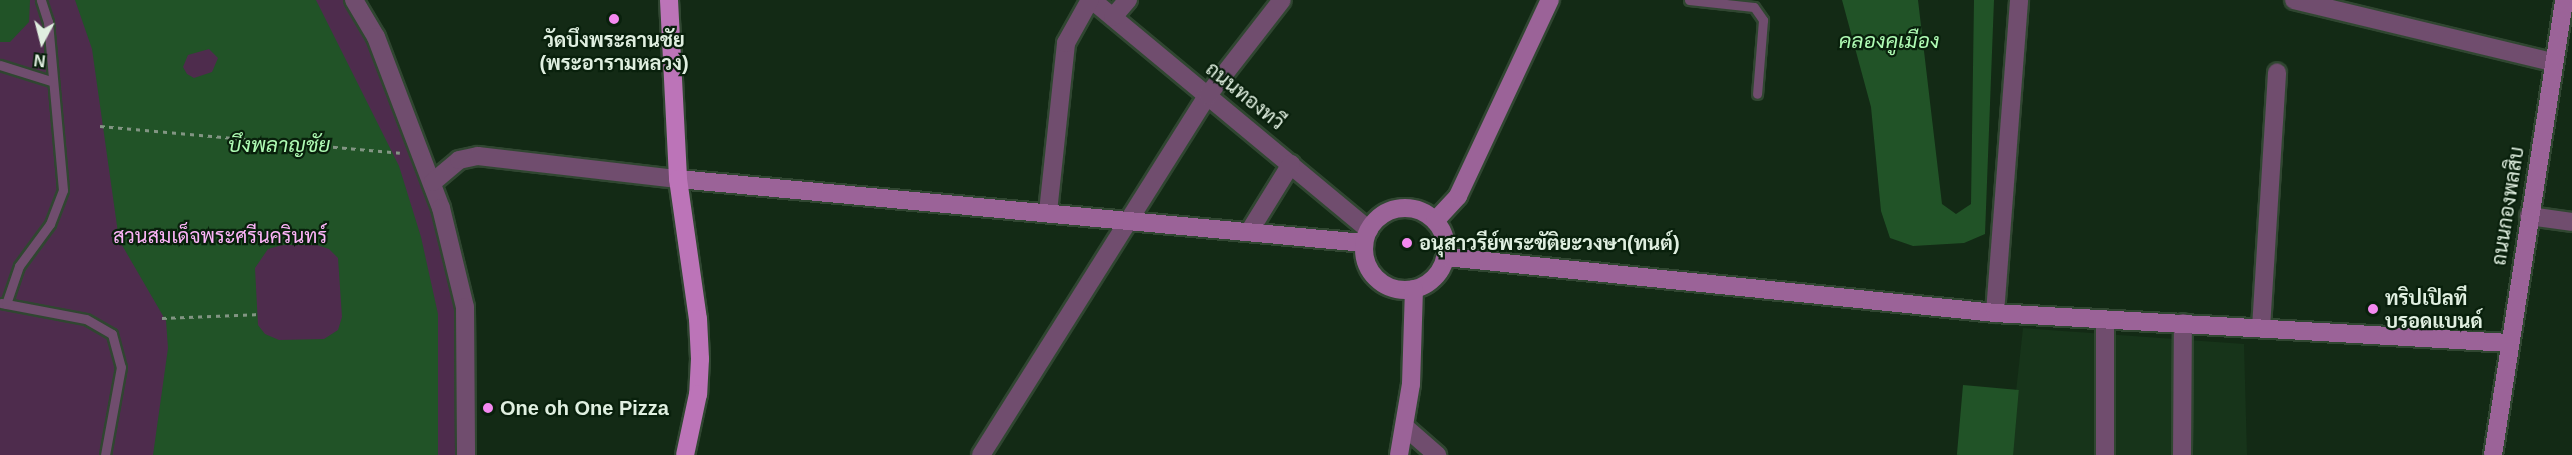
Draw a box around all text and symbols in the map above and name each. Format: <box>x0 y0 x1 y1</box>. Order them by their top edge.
north arrow <box>12 12 72 72</box>
marker: วัดบึงพระลานชัย (พระอารามหลวง) <box>607 12 621 26</box>
place label: วัดบึงพระลานชัย (พระอารามหลวง) <box>539 28 689 75</box>
water label: คลองคูเมือง <box>1839 28 1939 54</box>
text: N <box>33 51 47 70</box>
street label: ถนนทองทวี <box>1201 57 1289 135</box>
water label: บึงพลาญชัย <box>228 132 330 158</box>
street label: ถนนกองพลสิบ <box>2487 145 2529 267</box>
park label: สวนสมเด็จพระศรีนครินทร์ <box>113 224 327 248</box>
place label: อนุสาวรีย์พระขัติยะวงษา(ทนต์) <box>1419 231 1680 255</box>
marker: อนุสาวรีย์พระขัติยะวงษา(ทนต์) <box>1400 236 1414 250</box>
place label: ทริปเปิลที บรอดแบนด์ <box>2385 286 2483 333</box>
marker: ทริปเปิลที บรอดแบนด์ <box>2366 302 2380 316</box>
place label: One oh One Pizza <box>500 396 669 420</box>
marker: One oh One Pizza <box>481 401 495 415</box>

